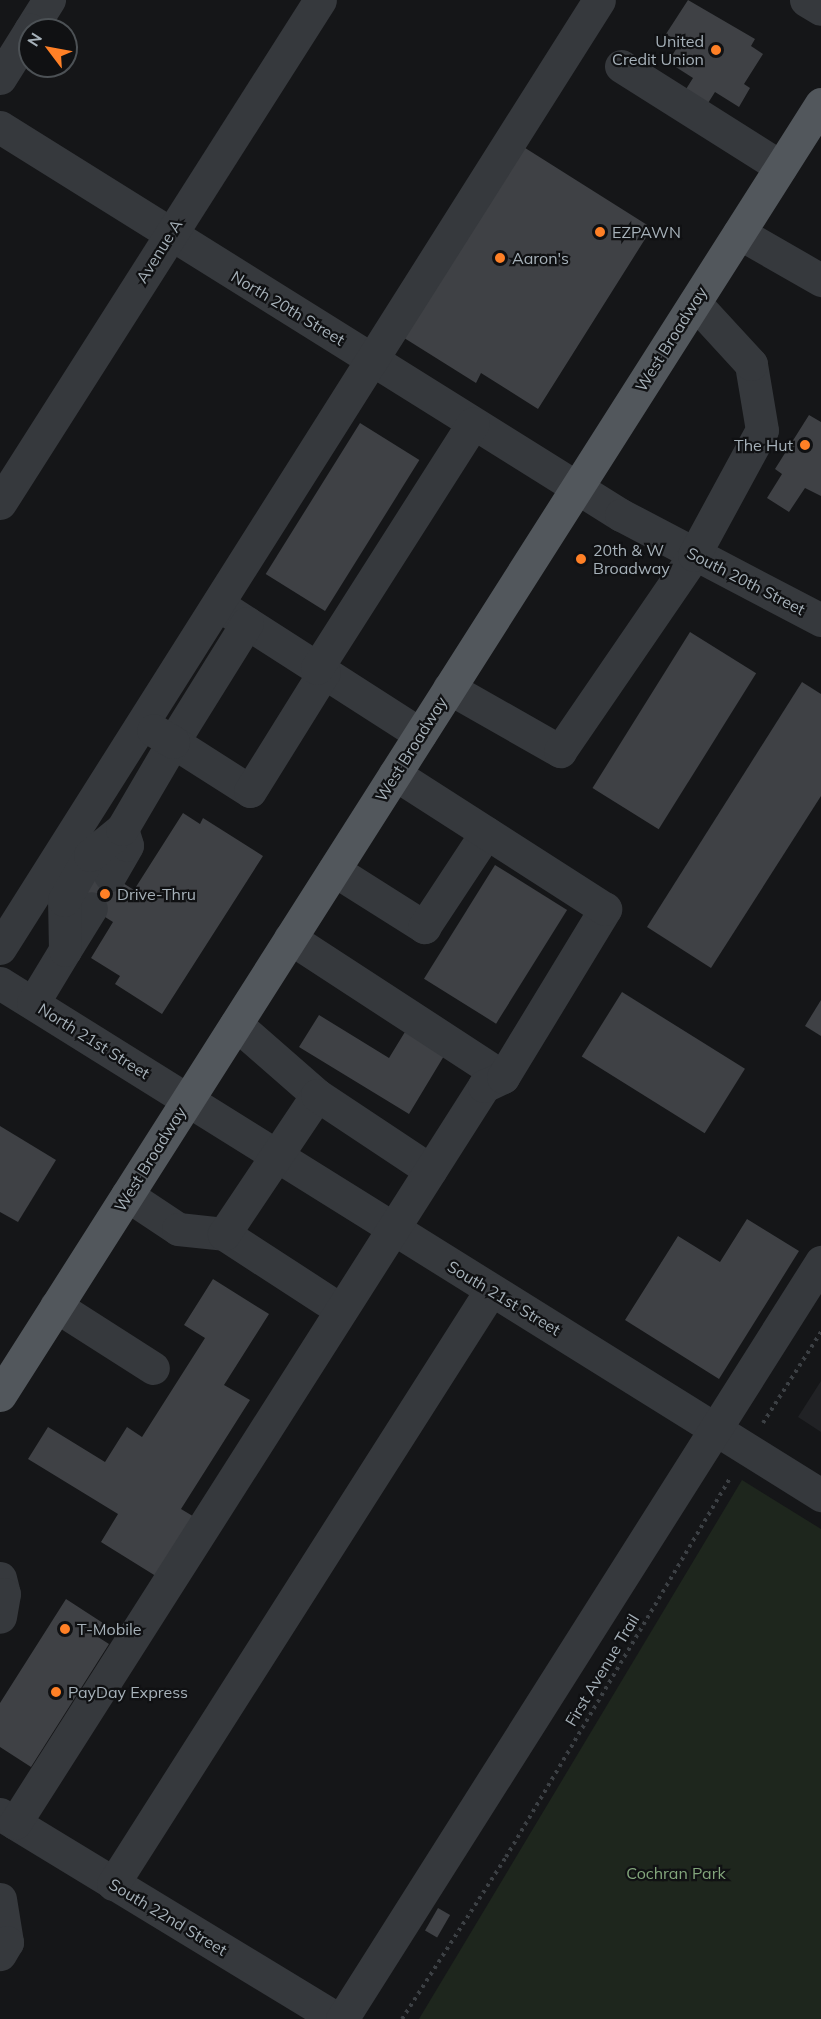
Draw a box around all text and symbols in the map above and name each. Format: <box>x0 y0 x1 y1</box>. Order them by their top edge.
north arrow <box>18 18 78 78</box>
text: N <box>23 29 46 50</box>
place label: United Credit Union <box>612 31 704 69</box>
marker: United Credit Union <box>709 43 723 57</box>
street label: Avenue A <box>132 216 186 286</box>
place label: EZPAWN <box>612 222 681 242</box>
marker: EZPAWN <box>593 225 607 239</box>
place label: Aaron's <box>512 248 569 268</box>
marker: Aaron's <box>493 251 507 265</box>
street label: North 20th Street <box>228 267 348 349</box>
street label: West Broadway <box>631 283 711 395</box>
place label: The Hut <box>734 435 793 455</box>
marker: The Hut <box>798 438 812 452</box>
place label: 20th & W Broadway <box>593 540 670 578</box>
street label: South 20th Street <box>684 543 808 619</box>
marker: 20th & W Broadway <box>574 552 588 566</box>
street label: West Broadway <box>371 693 451 805</box>
place label: Drive-Thru <box>117 884 196 904</box>
marker: Drive-Thru <box>98 887 112 901</box>
street label: North 21st Street <box>35 999 153 1083</box>
street label: West Broadway <box>110 1103 190 1215</box>
street label: South 21st Street <box>444 1257 564 1339</box>
street label: First Avenue Trail <box>561 1610 643 1730</box>
place label: T-Mobile <box>77 1619 142 1639</box>
marker: T-Mobile <box>58 1622 72 1636</box>
place label: PayDay Express <box>68 1682 188 1702</box>
marker: PayDay Express <box>49 1685 63 1699</box>
park label: Cochran Park <box>626 1863 726 1883</box>
street label: South 22nd Street <box>106 1874 230 1960</box>

